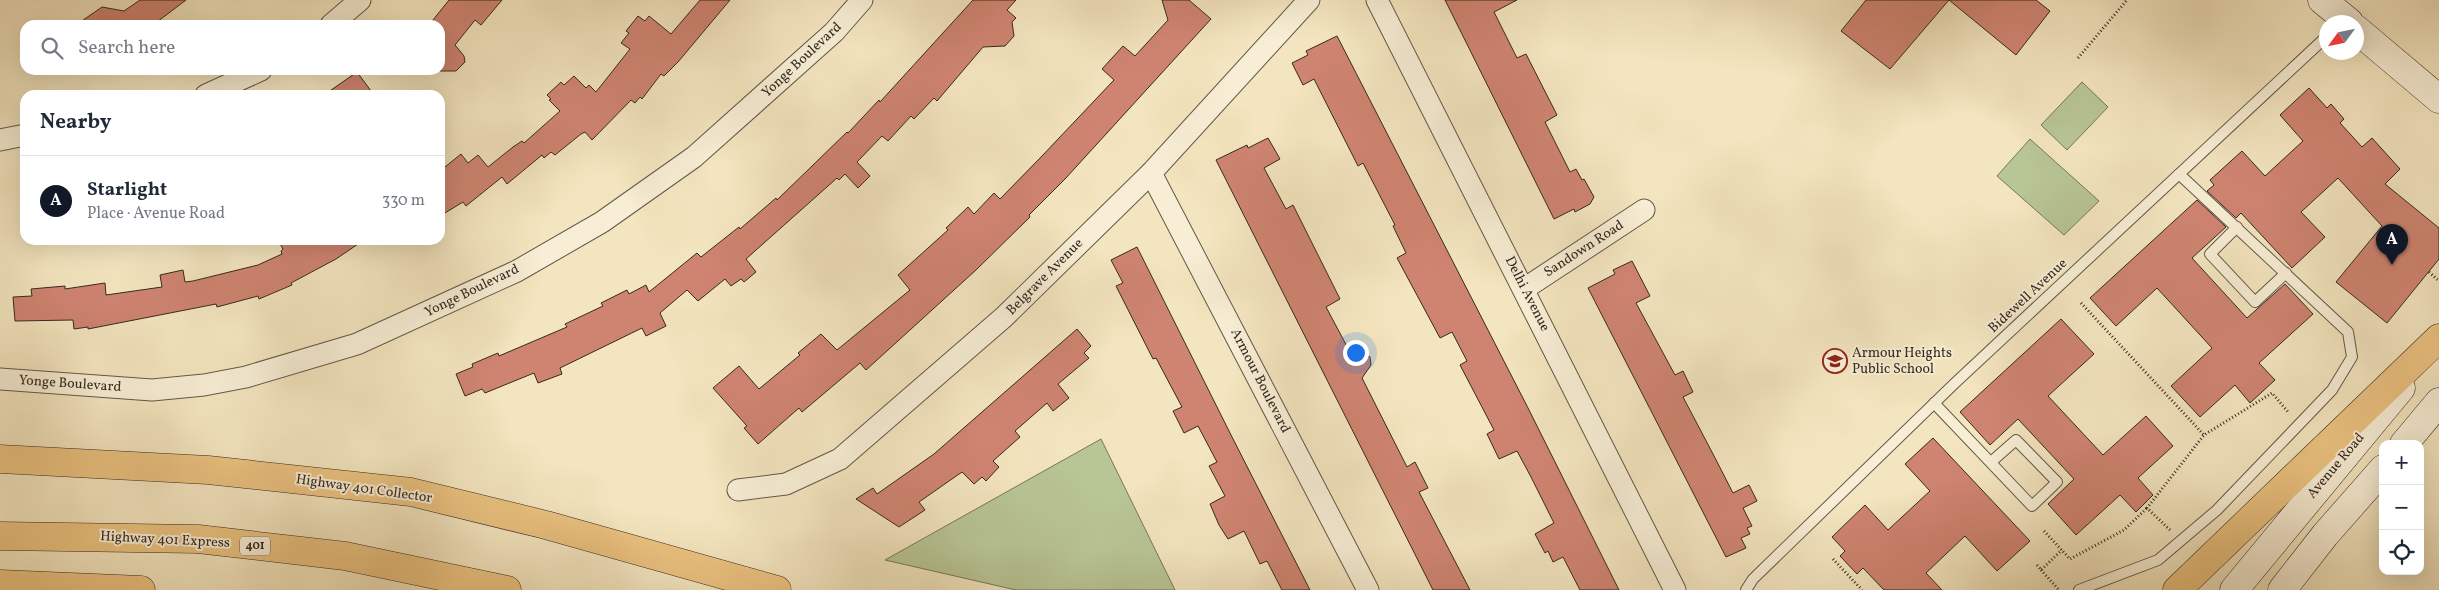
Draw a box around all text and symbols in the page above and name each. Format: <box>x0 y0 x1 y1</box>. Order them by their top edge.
north arrow <box>2319 15 2364 60</box>
street label: Yonge Boulevard <box>758 18 846 102</box>
search box <box>20 20 445 75</box>
icon: search <box>38 34 66 62</box>
text: Search here <box>78 35 175 61</box>
text: Nearby <box>40 108 111 137</box>
text: Starlight <box>87 177 167 203</box>
text: A <box>50 190 62 212</box>
text: 330 m <box>382 190 425 212</box>
text: Place · Avenue Road <box>87 203 225 225</box>
street label: Sandown Road <box>1540 216 1628 282</box>
pin: A <box>2376 224 2408 265</box>
street label: Belgrave Avenue <box>1002 234 1088 320</box>
street label: Delhi Avenue <box>1500 253 1554 335</box>
street label: Bidewell Avenue <box>1984 254 2072 338</box>
street label: Yonge Boulevard <box>422 260 522 322</box>
street label: Armour Boulevard <box>1225 325 1295 437</box>
your location <box>1343 340 1369 366</box>
place label: Armour Heights Public School <box>1852 344 1952 379</box>
school or university icon: Armour Heights Public School <box>1822 348 1848 374</box>
street label: Yonge Boulevard <box>18 371 122 397</box>
street label: Avenue Road <box>2303 429 2369 503</box>
map controls <box>2379 440 2424 575</box>
button: + <box>2379 440 2424 485</box>
street label: Highway 401 Collector <box>295 470 434 508</box>
button: − <box>2379 485 2424 530</box>
street label: Highway 401 Express <box>100 527 230 553</box>
button: locate <box>2379 530 2424 575</box>
road number: 401 <box>240 536 270 556</box>

